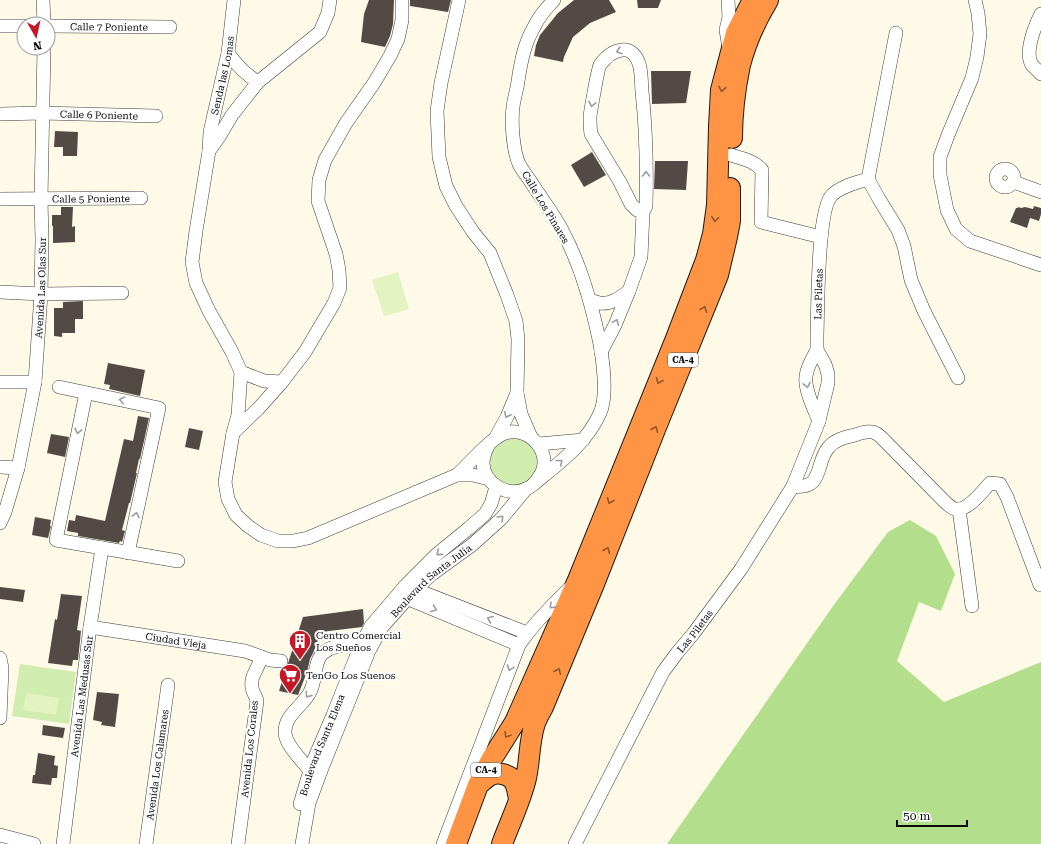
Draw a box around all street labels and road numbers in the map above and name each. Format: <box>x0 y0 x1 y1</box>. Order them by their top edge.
street label: Calle 7 Poniente <box>70 21 149 33</box>
street label: Senda las Lomas <box>209 35 236 116</box>
street label: Calle 6 Poniente <box>60 108 139 122</box>
street label: Calle Los Pinares <box>520 169 572 246</box>
street label: Calle 5 Poniente <box>52 193 131 205</box>
street label: Avenida Las Olas Sur <box>33 237 48 339</box>
street label: Las Piletas <box>812 268 825 320</box>
road number: CA-4 <box>668 353 698 367</box>
street label: Boulevard Santa Julia <box>388 542 474 620</box>
street label: Las Piletas <box>675 608 715 655</box>
street label: Ciudad Vieja <box>145 631 208 651</box>
street label: Avenida Las Medusas Sur <box>69 635 95 758</box>
street label: Boulevard Santa Elena <box>298 692 347 797</box>
street label: Avenida Los Corales <box>239 700 260 798</box>
street label: Avenida Los Calamares <box>144 709 171 821</box>
road number: CA-4 <box>471 763 501 777</box>

